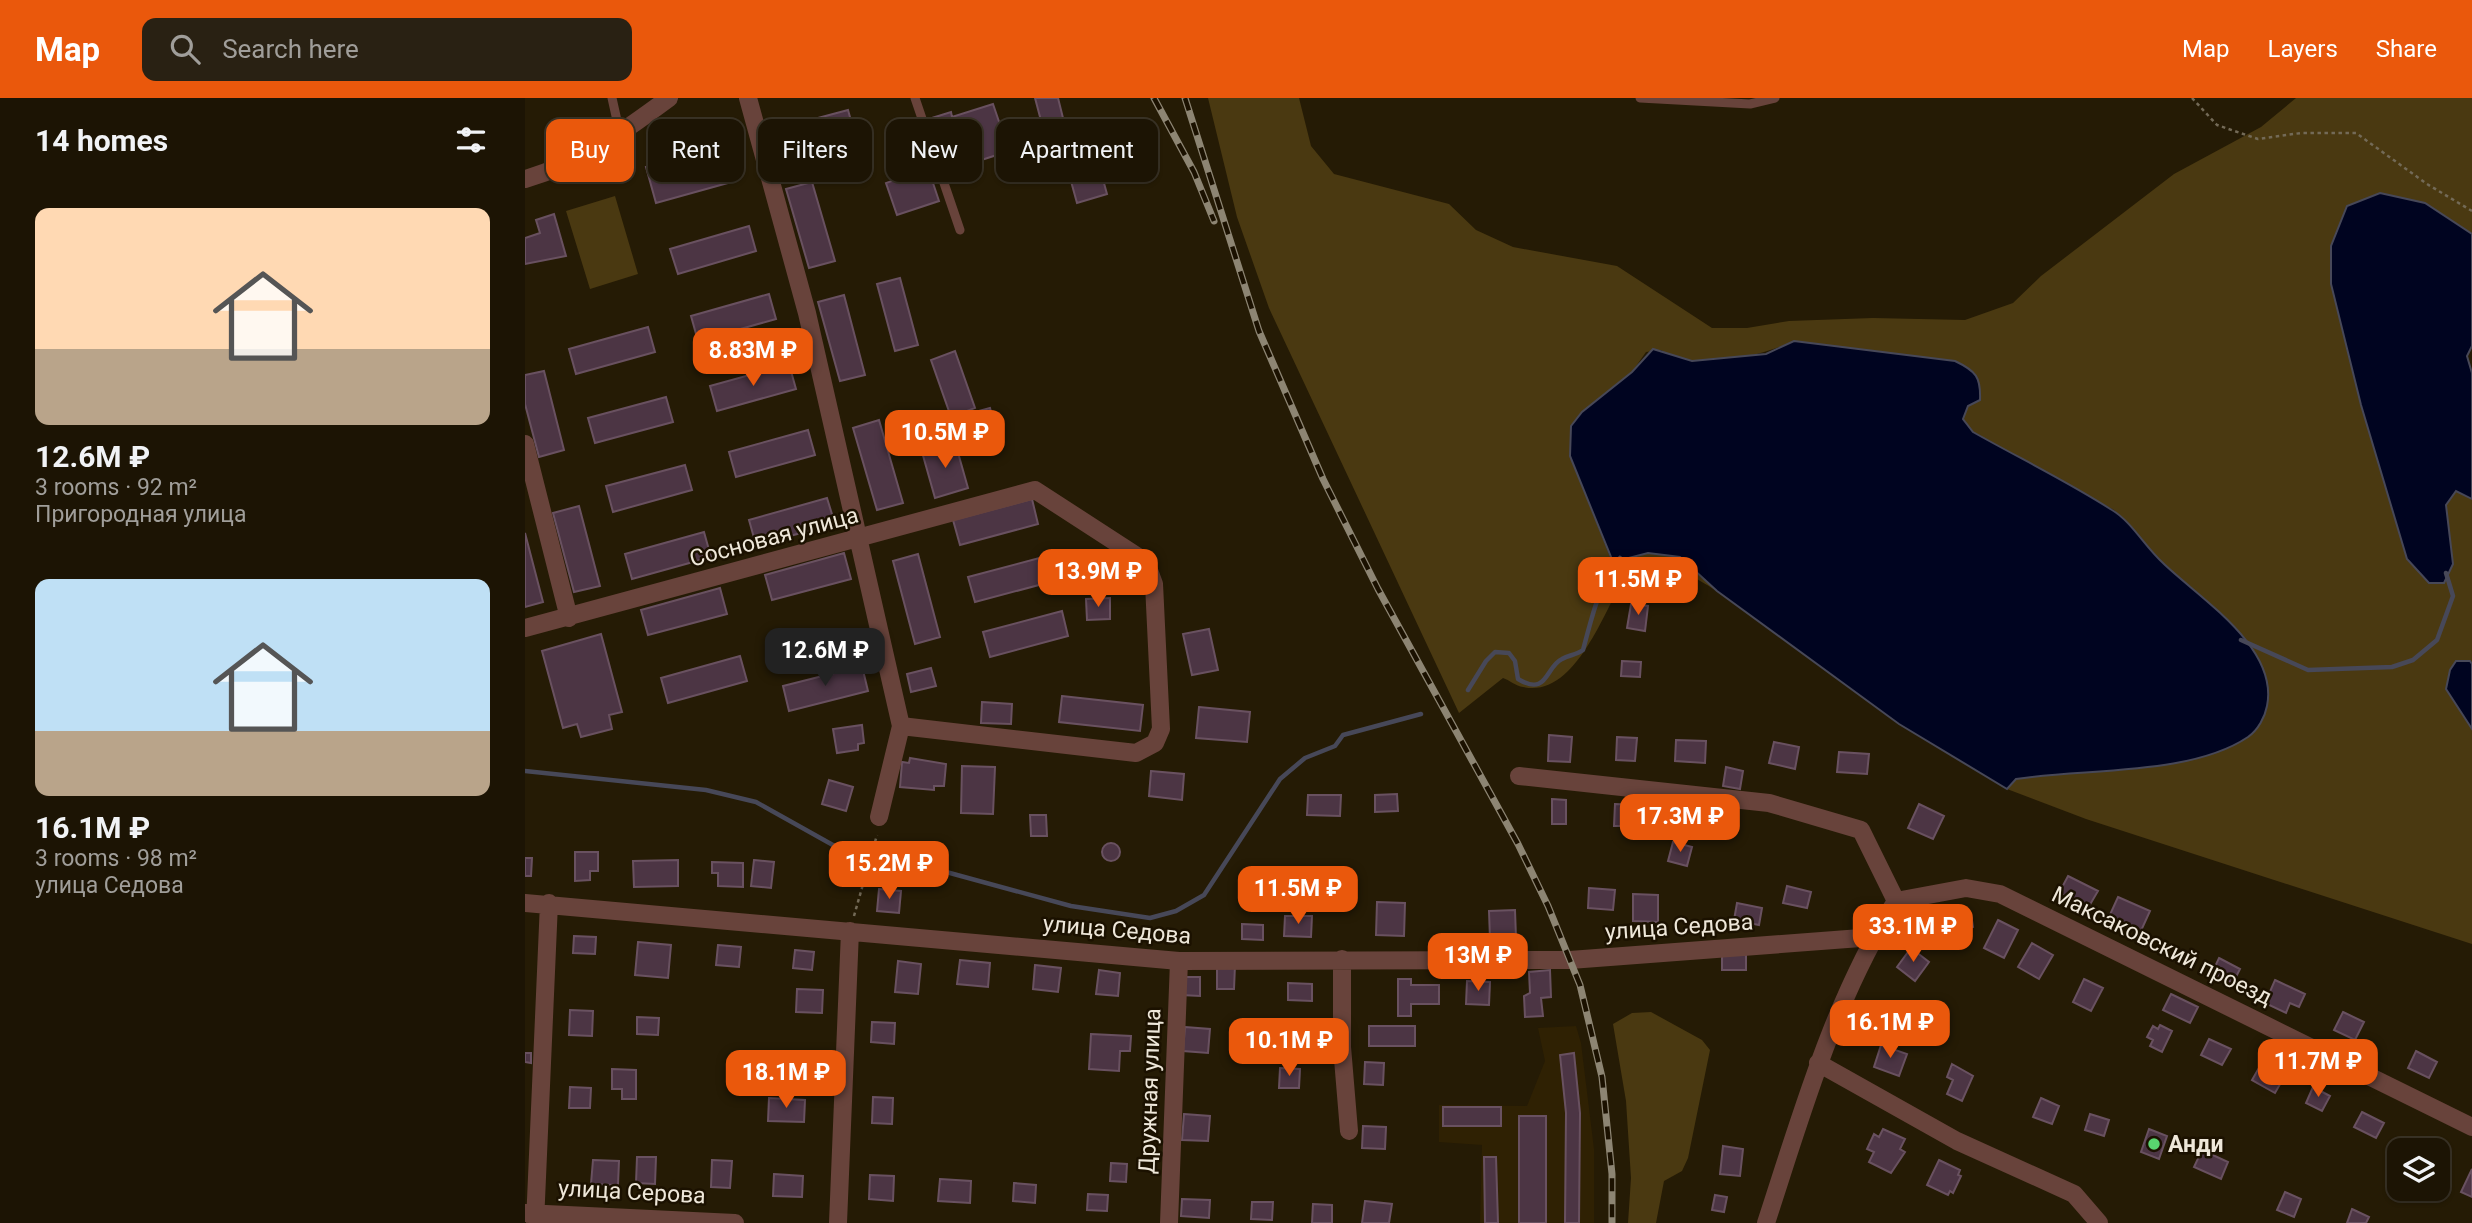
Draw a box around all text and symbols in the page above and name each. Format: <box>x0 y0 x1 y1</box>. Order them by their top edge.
search box <box>142 18 632 81</box>
text: Map <box>35 30 100 69</box>
icon: search <box>166 30 204 68</box>
text: Search here <box>222 34 359 64</box>
text: Map <box>2182 35 2230 63</box>
text: Layers <box>2268 35 2338 63</box>
text: Share <box>2376 35 2437 63</box>
chip: Buy <box>546 119 634 182</box>
chip: Rent <box>648 119 744 182</box>
chip: Filters <box>758 119 872 182</box>
chip: New <box>886 119 982 182</box>
chip: Apartment <box>996 119 1158 182</box>
icon: filters <box>452 121 490 159</box>
text: 14 homes <box>35 123 168 158</box>
icon: home <box>200 253 326 379</box>
pin: 8.83M ₽ <box>688 328 818 388</box>
text: 8.83M ₽ <box>709 337 797 364</box>
pin: 10.5M ₽ <box>880 410 1010 470</box>
text: 10.5M ₽ <box>901 419 989 446</box>
text: 12.6M ₽ <box>35 439 150 474</box>
text: 3 rooms · 92 m² <box>35 474 197 501</box>
text: Пригородная улица <box>35 501 247 528</box>
street label: Сосновая улица <box>687 501 861 573</box>
pin: 13.9M ₽ <box>1033 550 1163 609</box>
text: 13.9M ₽ <box>1054 558 1142 585</box>
pin: 11.5M ₽ <box>1573 558 1703 617</box>
text: 11.5M ₽ <box>1594 566 1682 593</box>
icon: home <box>200 624 326 750</box>
pin: 12.6M ₽ <box>760 628 890 688</box>
text: 12.6M ₽ <box>781 637 869 664</box>
pin: 17.3M ₽ <box>1615 794 1745 854</box>
text: 17.3M ₽ <box>1636 803 1724 830</box>
text: 16.1M ₽ <box>35 810 150 845</box>
pin: 15.2M ₽ <box>824 842 954 901</box>
text: 3 rooms · 98 m² <box>35 845 197 872</box>
text: 15.2M ₽ <box>845 850 933 877</box>
pin: 11.5M ₽ <box>1233 866 1363 926</box>
text: улица Седова <box>35 872 184 899</box>
text: 11.5M ₽ <box>1254 875 1342 902</box>
street label: Максаковский проезд <box>2047 881 2277 1011</box>
pin: 33.1M ₽ <box>1848 904 1978 964</box>
street label: улица Седова <box>1604 908 1754 946</box>
street label: улица Седова <box>1042 910 1192 950</box>
text: 33.1M ₽ <box>1869 913 1957 940</box>
pin: 13M ₽ <box>1429 934 1527 993</box>
text: 13M ₽ <box>1444 942 1512 969</box>
pin: 16.1M ₽ <box>1825 1000 1955 1060</box>
street label: Дружная улица <box>1134 1008 1166 1174</box>
text: 16.1M ₽ <box>1846 1009 1934 1036</box>
pin: 10.1M ₽ <box>1224 1018 1354 1078</box>
text: 10.1M ₽ <box>1245 1027 1333 1054</box>
pin: 11.7M ₽ <box>2253 1040 2383 1099</box>
text: 11.7M ₽ <box>2274 1048 2362 1075</box>
pin: 18.1M ₽ <box>721 1051 851 1110</box>
text: 18.1M ₽ <box>742 1059 830 1086</box>
place label: Анди <box>2168 1131 2224 1158</box>
marker: Анди <box>2146 1136 2162 1152</box>
map controls <box>2387 1138 2450 1201</box>
button: layers <box>2387 1138 2450 1201</box>
street label: улица Серова <box>558 1175 706 1209</box>

